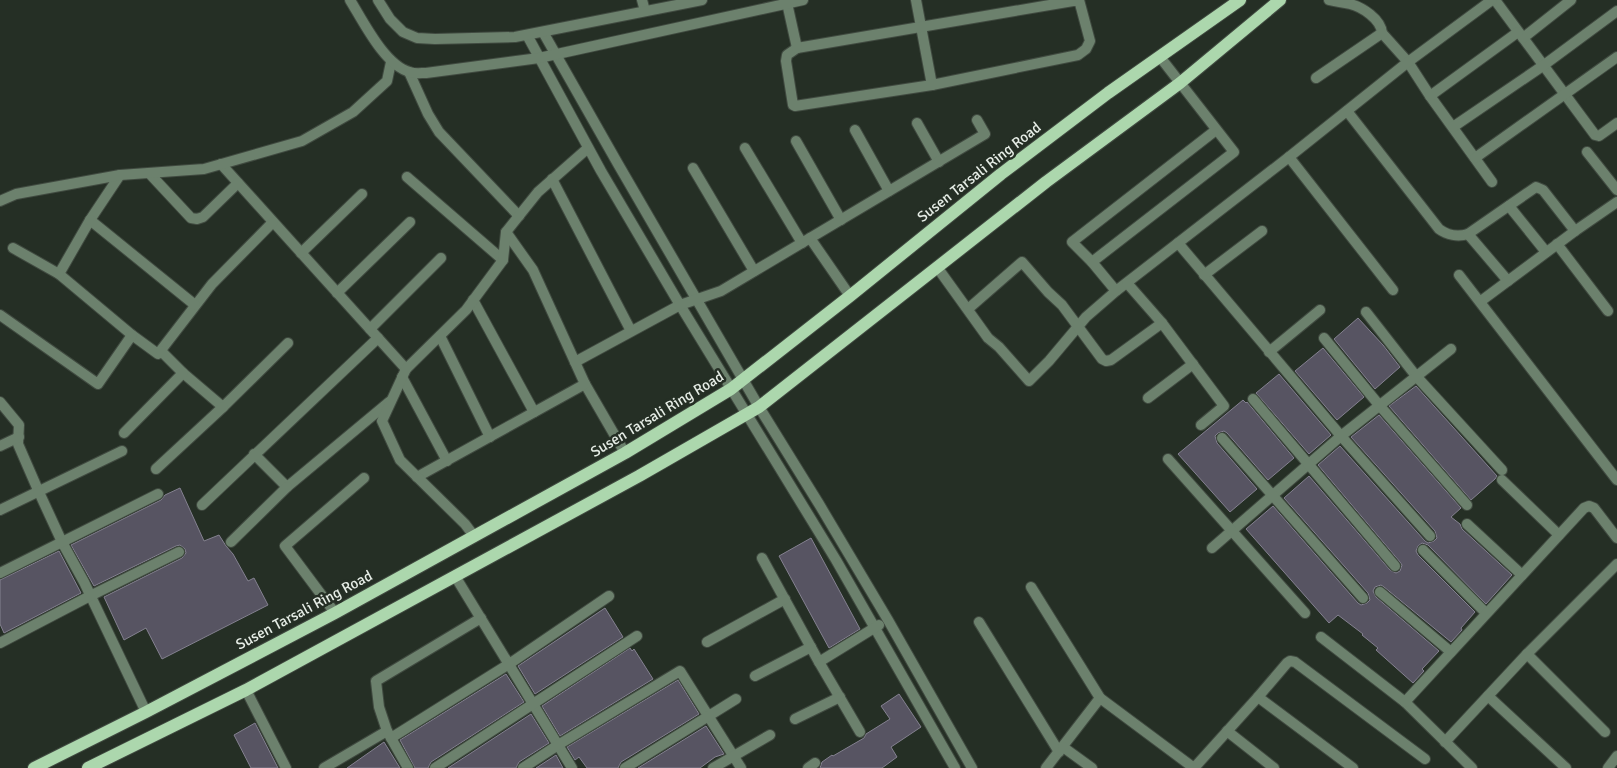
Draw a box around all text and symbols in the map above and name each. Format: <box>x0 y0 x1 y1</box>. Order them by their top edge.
street label: Susen Tarsali Ring Road <box>914 118 1044 226</box>
street label: Susen Tarsali Ring Road <box>587 367 727 461</box>
street label: Susen Tarsali Ring Road <box>233 566 375 654</box>

